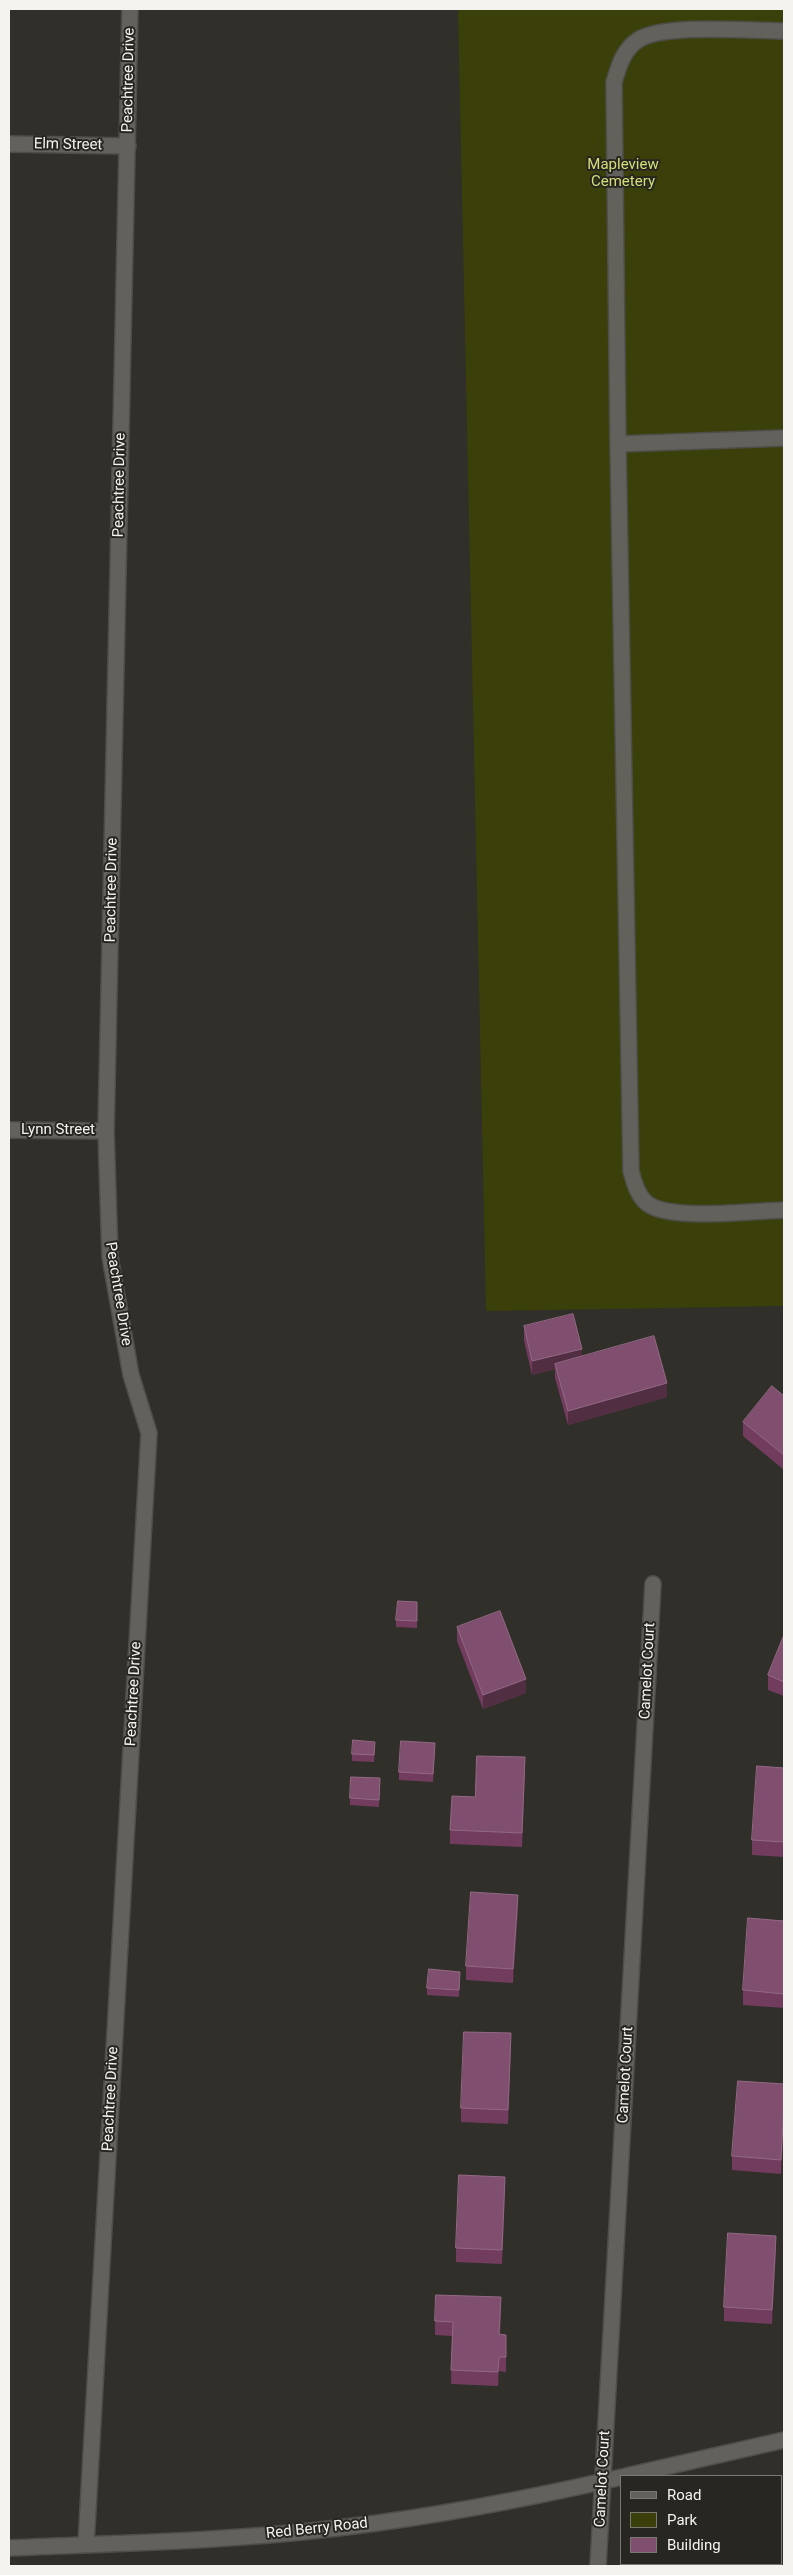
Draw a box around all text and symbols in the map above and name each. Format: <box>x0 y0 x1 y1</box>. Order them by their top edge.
street label: Peachtree Drive <box>119 27 139 133</box>
street label: Elm Street <box>34 135 102 155</box>
park label: Mapleview Cemetery <box>587 156 659 191</box>
street label: Peachtree Drive <box>110 432 130 538</box>
street label: Peachtree Drive <box>102 837 122 943</box>
street label: Lynn Street <box>21 1121 95 1139</box>
street label: Peachtree Drive <box>101 1241 135 1347</box>
street label: Camelot Court <box>636 1622 660 1720</box>
street label: Peachtree Drive <box>122 1641 146 1747</box>
street label: Camelot Court <box>614 2026 638 2124</box>
street label: Peachtree Drive <box>99 2046 123 2152</box>
street label: Camelot Court <box>591 2430 615 2528</box>
legend <box>620 2475 783 2565</box>
text: Road <box>667 2486 701 2504</box>
text: Park <box>667 2511 697 2529</box>
street label: Red Berry Road <box>265 2515 369 2543</box>
text: Building <box>667 2536 721 2554</box>

